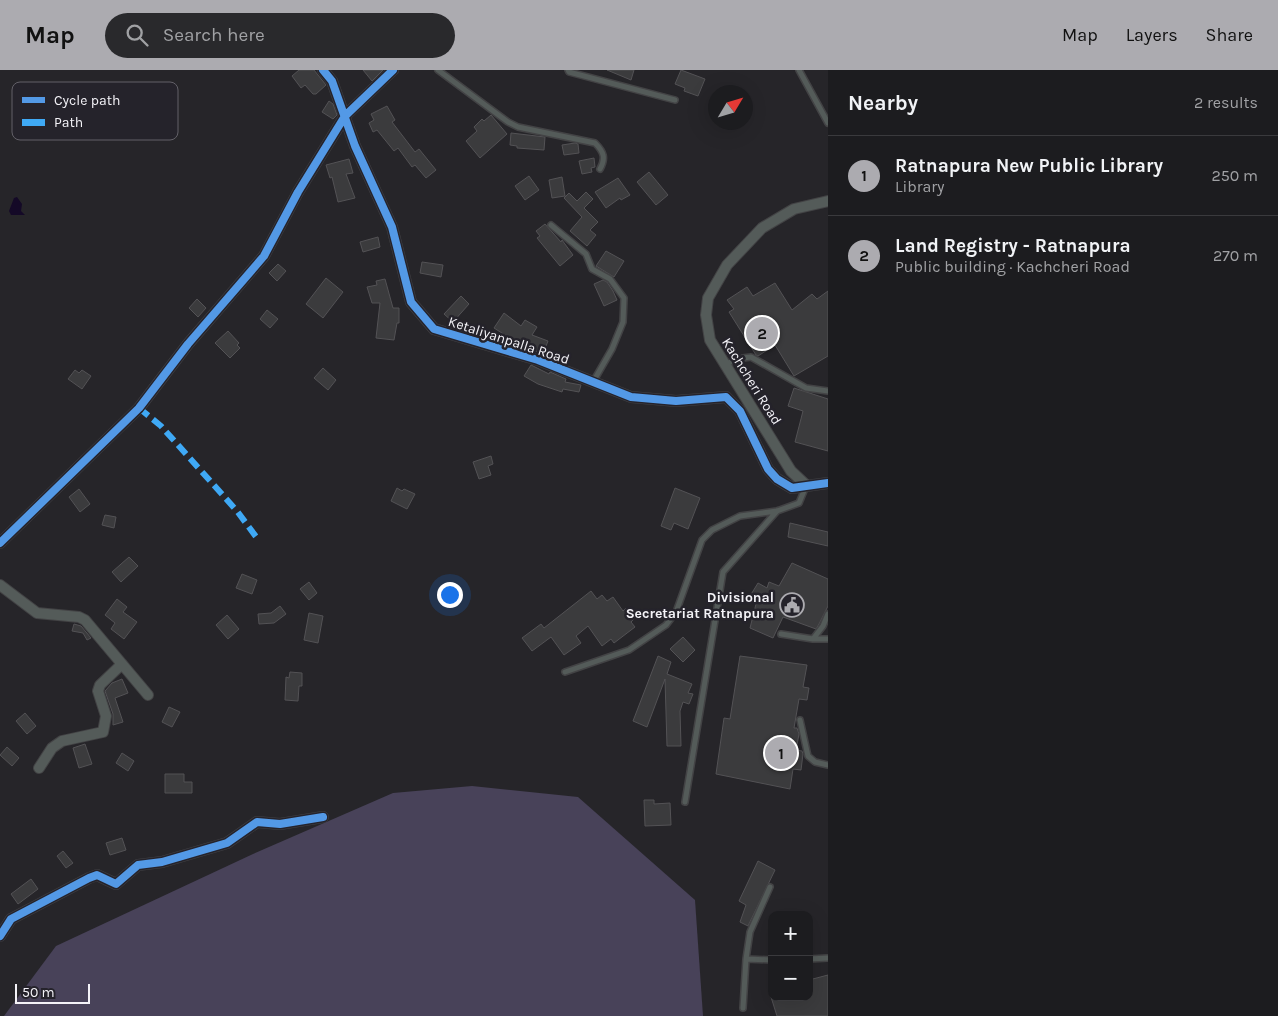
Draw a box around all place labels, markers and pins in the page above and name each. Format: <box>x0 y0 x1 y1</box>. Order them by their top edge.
pin: 2 <box>746 314 778 352</box>
place label: Divisional Secretariat Ratnapura <box>626 589 774 622</box>
public building icon: Divisional Secretariat Ratnapura <box>779 592 805 618</box>
pin: 1 <box>765 734 797 772</box>

